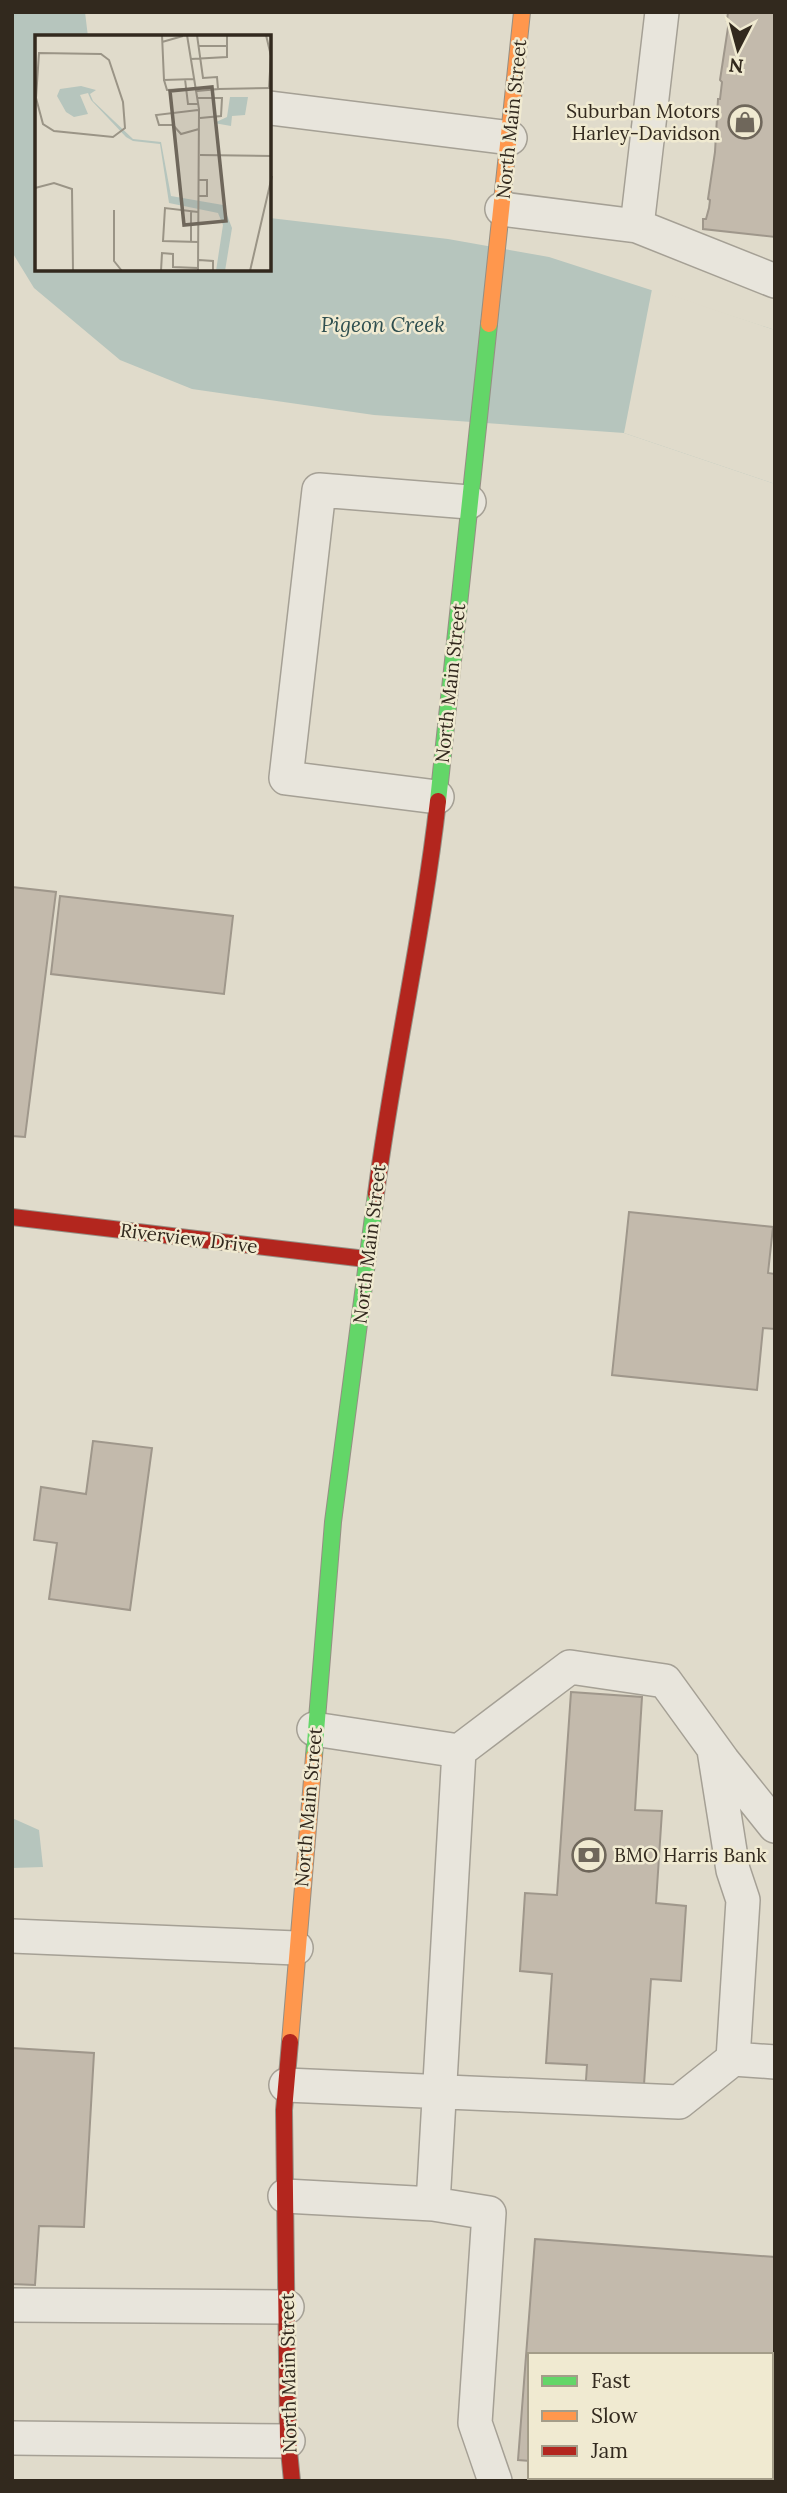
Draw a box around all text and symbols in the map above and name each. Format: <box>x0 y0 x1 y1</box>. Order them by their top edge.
north arrow <box>703 14 773 84</box>
inset map <box>35 35 271 271</box>
street label: North Main Street <box>491 37 531 200</box>
text: N <box>727 53 745 79</box>
place label: Suburban Motors Harley-Davidson <box>566 99 720 145</box>
shop icon: Suburban Motors Harley-Davidson <box>726 103 764 141</box>
water label: Pigeon Creek <box>321 311 445 338</box>
street label: North Main Street <box>430 601 470 764</box>
street label: North Main Street <box>347 1162 391 1325</box>
street label: Riverview Drive <box>119 1218 259 1258</box>
street label: North Main Street <box>289 1725 327 1888</box>
bank icon: BMO Harris Bank <box>570 1836 608 1874</box>
place label: BMO Harris Bank <box>614 1843 767 1867</box>
street label: North Main Street <box>275 2292 301 2453</box>
legend <box>528 2353 773 2479</box>
text: Fast <box>591 2367 631 2394</box>
text: Slow <box>591 2402 638 2429</box>
text: Jam <box>590 2437 628 2464</box>

